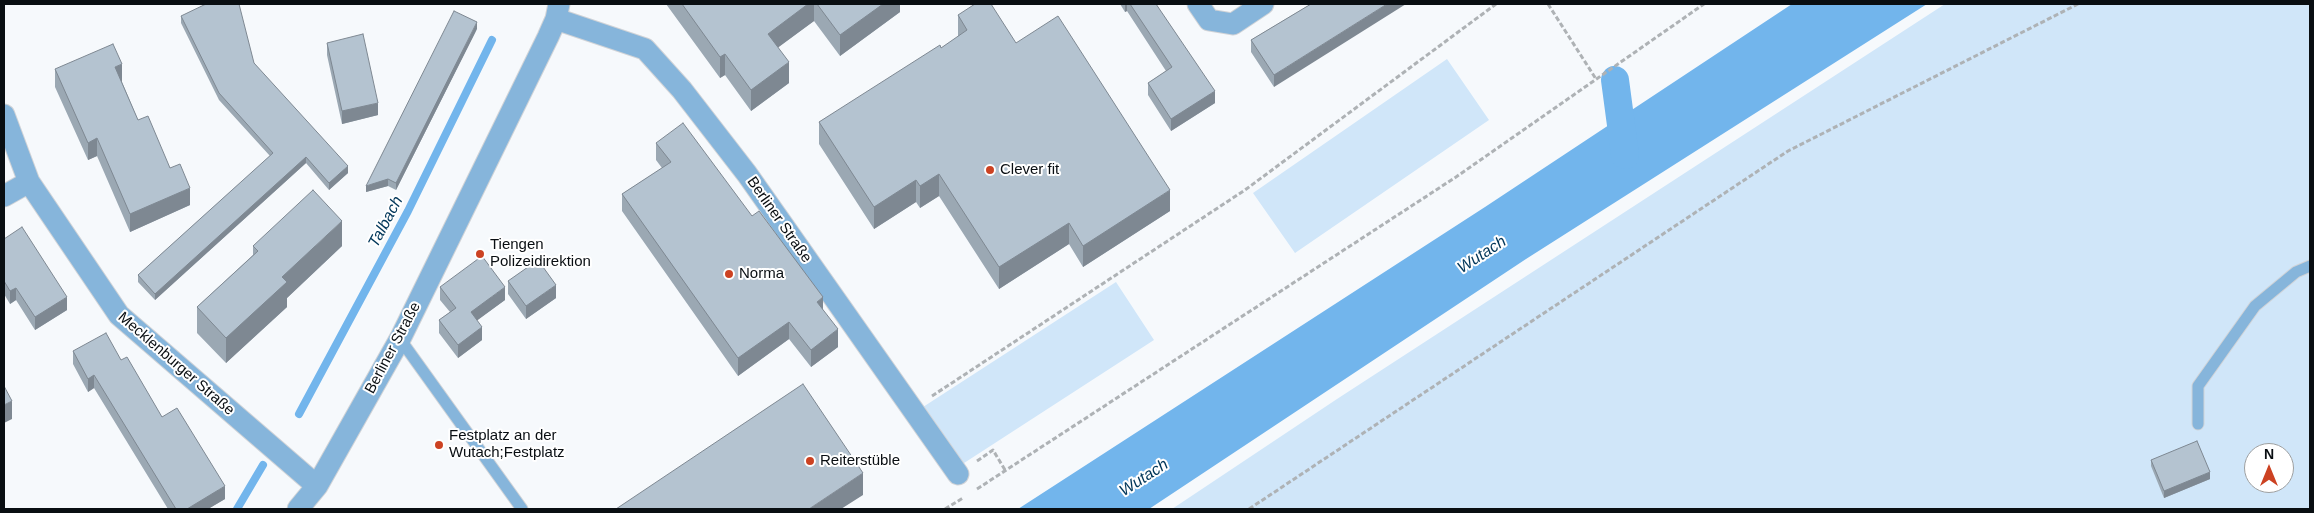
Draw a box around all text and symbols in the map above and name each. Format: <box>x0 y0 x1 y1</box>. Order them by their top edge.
place label: Clever fit <box>1000 161 1059 179</box>
marker: Clever fit <box>984 164 996 176</box>
street label: Berliner Straße <box>743 174 815 266</box>
water label: Talbach <box>365 193 407 251</box>
water label: Wutach <box>1454 232 1510 278</box>
place label: Tiengen Polizeidirektion <box>490 236 591 271</box>
marker: Tiengen Polizeidirektion <box>474 248 486 260</box>
place label: Norma <box>739 265 784 283</box>
marker: Norma <box>723 268 735 280</box>
street label: Berliner Straße <box>361 299 425 397</box>
street label: Mecklenburger Straße <box>114 309 238 419</box>
place label: Festplatz an der Wutach;Festplatz <box>449 427 565 462</box>
marker: Festplatz an der Wutach;Festplatz <box>433 439 445 451</box>
north arrow <box>2244 443 2294 493</box>
text: N <box>2264 446 2274 462</box>
place label: Reiterstüble <box>820 452 900 470</box>
marker: Reiterstüble <box>804 455 816 467</box>
water label: Wutach <box>1116 455 1172 501</box>

